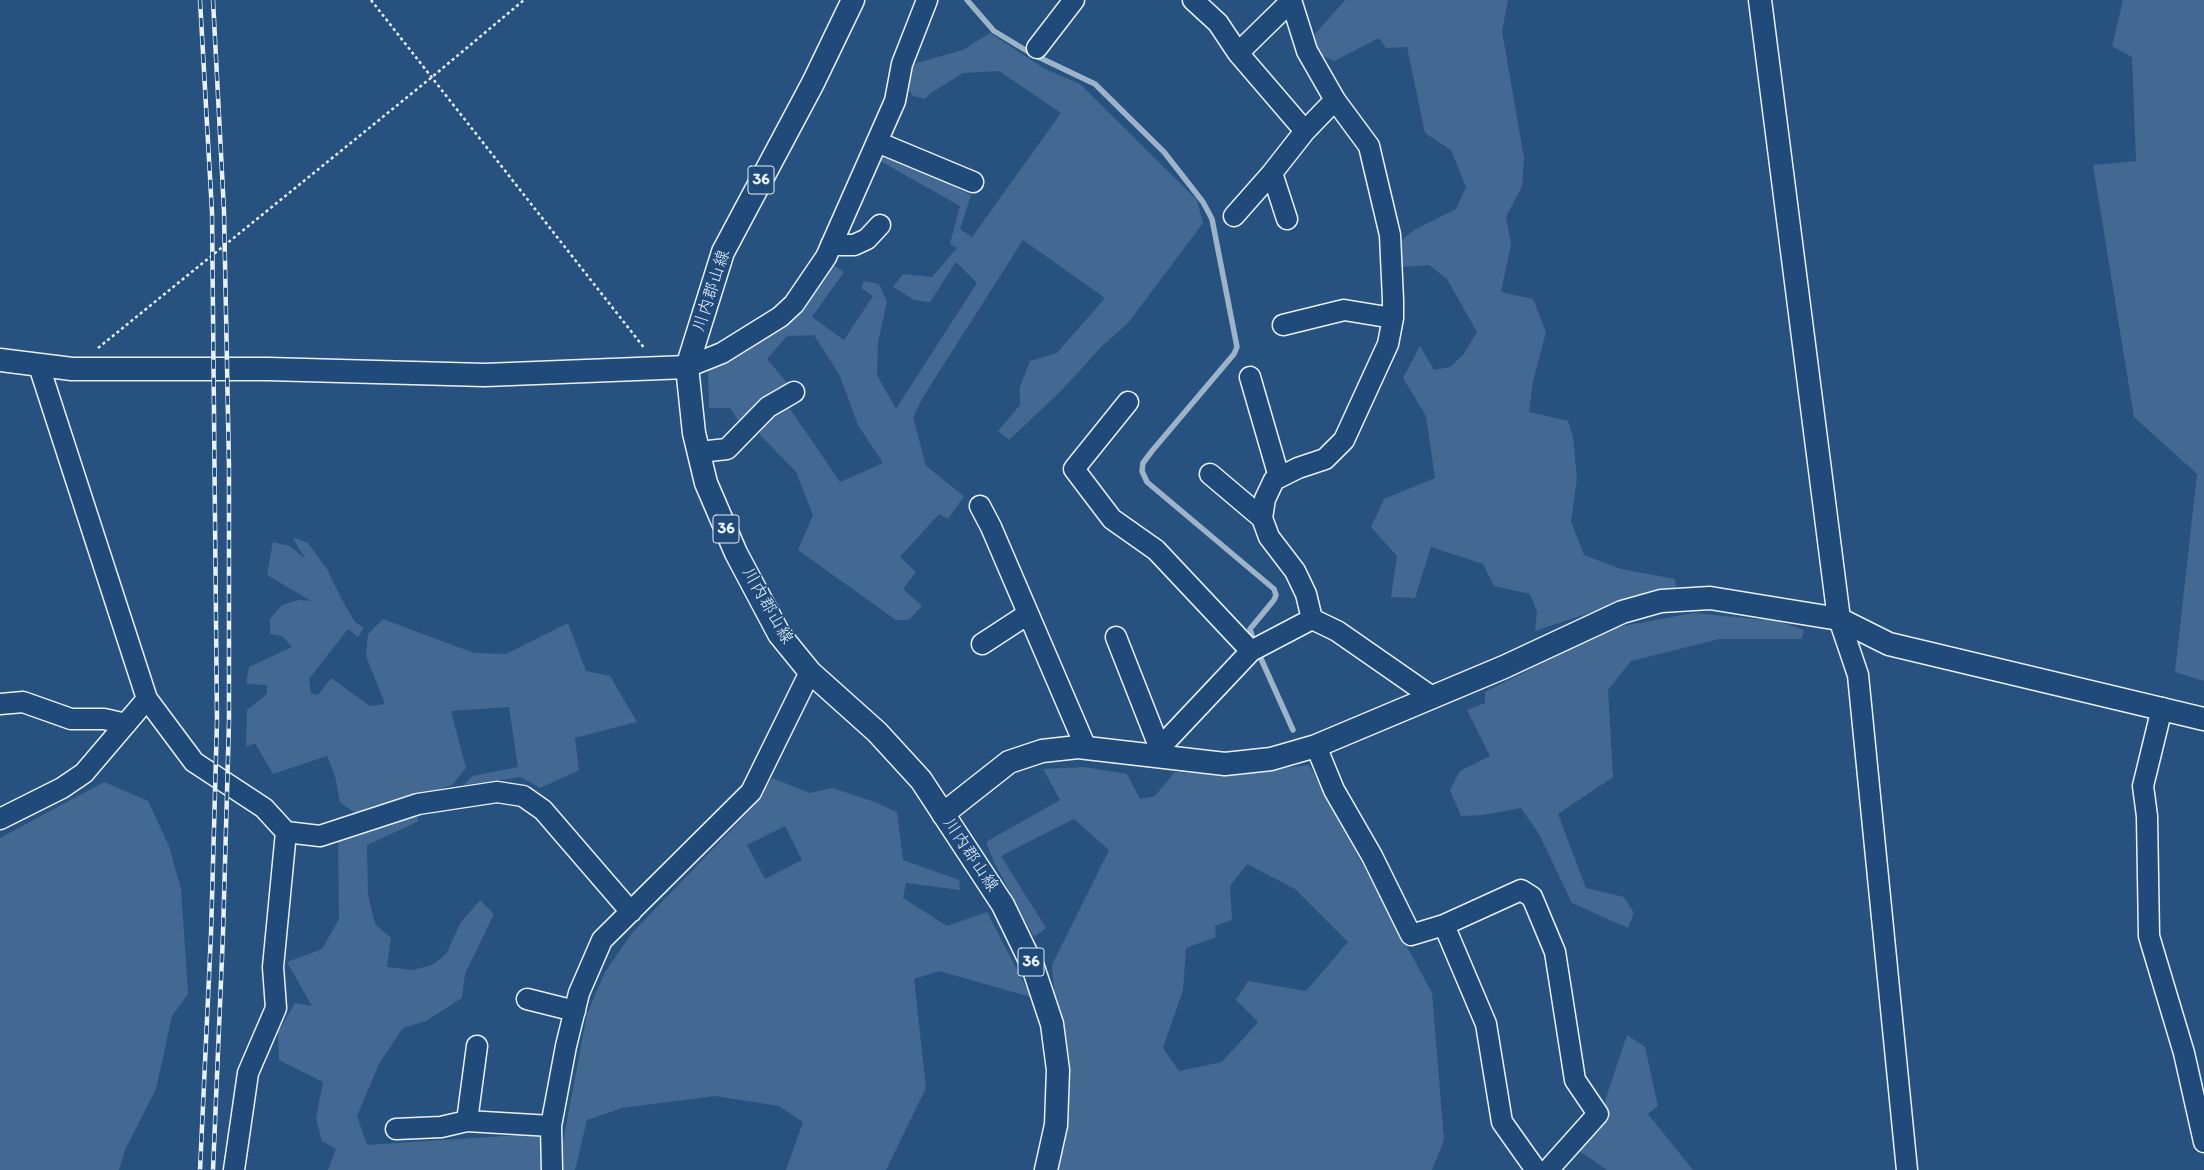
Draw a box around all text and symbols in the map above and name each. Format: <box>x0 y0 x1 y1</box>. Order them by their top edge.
road number: 36 <box>748 166 774 194</box>
street label: 川内郡山線 <box>689 247 735 335</box>
road number: 36 <box>713 515 739 543</box>
street label: 川内郡山線 <box>737 564 797 648</box>
street label: 川内郡山線 <box>938 814 1002 896</box>
road number: 36 <box>1018 948 1044 976</box>

